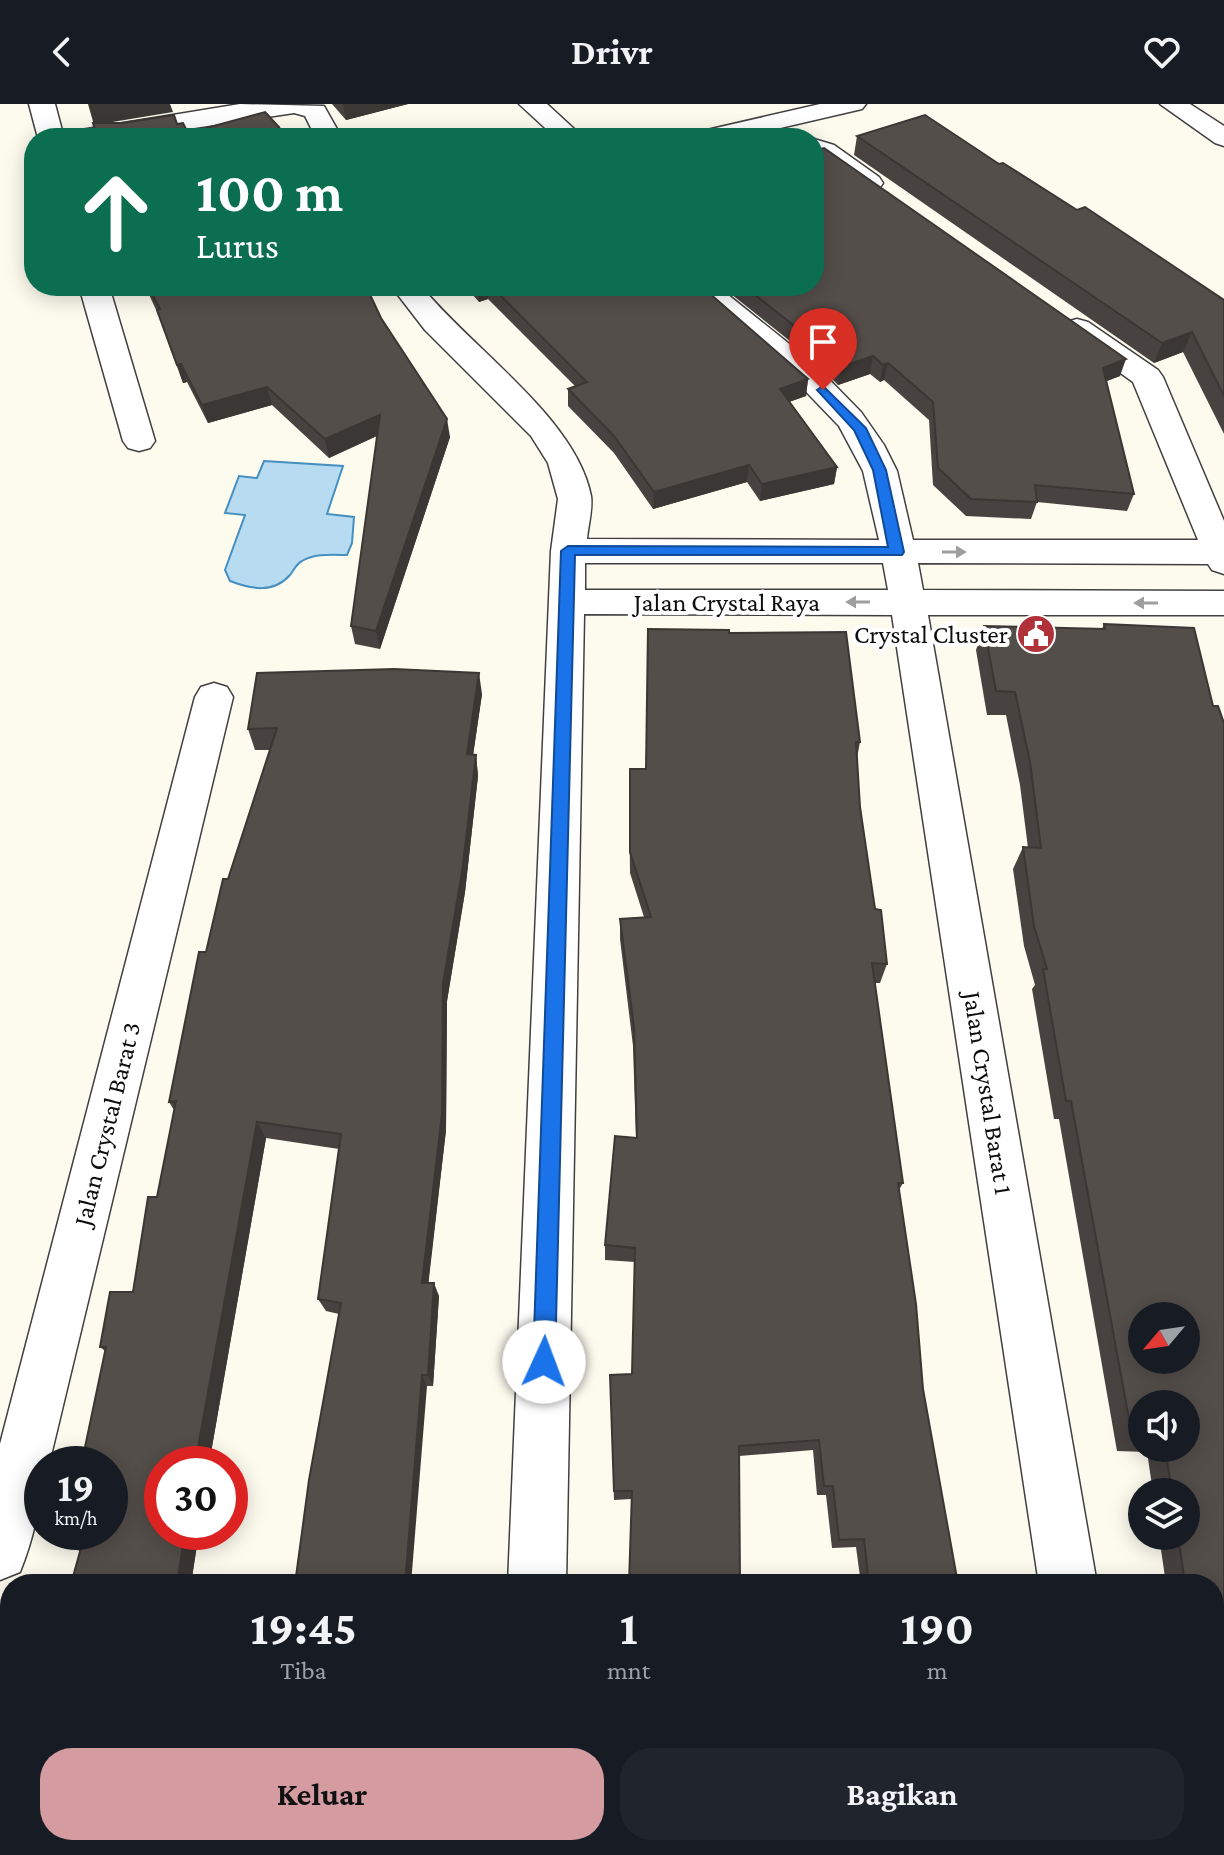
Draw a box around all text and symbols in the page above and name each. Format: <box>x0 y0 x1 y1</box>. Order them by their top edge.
icon: back <box>40 30 84 74</box>
icon: heart <box>1140 30 1184 74</box>
text: Drivr <box>571 32 653 72</box>
icon: ahead <box>64 160 168 264</box>
text: 100 m <box>196 161 343 223</box>
text: Lurus <box>196 226 279 266</box>
pin <box>789 308 857 390</box>
icon: arrive <box>801 320 845 364</box>
one-way arrow <box>942 546 967 558</box>
street label: Jalan Crystal Raya <box>632 588 820 617</box>
one-way arrow <box>845 596 870 608</box>
one-way arrow <box>1133 597 1158 609</box>
public building icon: Crystal Cluster <box>1015 613 1057 655</box>
place label: Crystal Cluster <box>854 620 1008 649</box>
street label: Jalan Crystal Barat 1 <box>957 987 1018 1197</box>
street label: Jalan Crystal Barat 3 <box>67 1019 146 1231</box>
north arrow <box>1128 1302 1200 1374</box>
map controls <box>1128 1302 1200 1550</box>
position arrow <box>502 1320 586 1404</box>
button: sound <box>1128 1390 1200 1462</box>
speed limit sign: 30 <box>144 1446 248 1550</box>
text: 19 <box>58 1465 94 1510</box>
button: layers <box>1128 1478 1200 1550</box>
text: km/h <box>54 1507 98 1529</box>
text: 19:45 <box>250 1601 357 1654</box>
text: 1 <box>620 1601 638 1654</box>
text: 190 <box>901 1601 974 1654</box>
text: Tiba <box>280 1656 327 1685</box>
text: mnt <box>607 1656 650 1685</box>
text: m <box>927 1656 948 1685</box>
button: Keluar <box>40 1748 604 1840</box>
button: Bagikan <box>620 1748 1184 1840</box>

